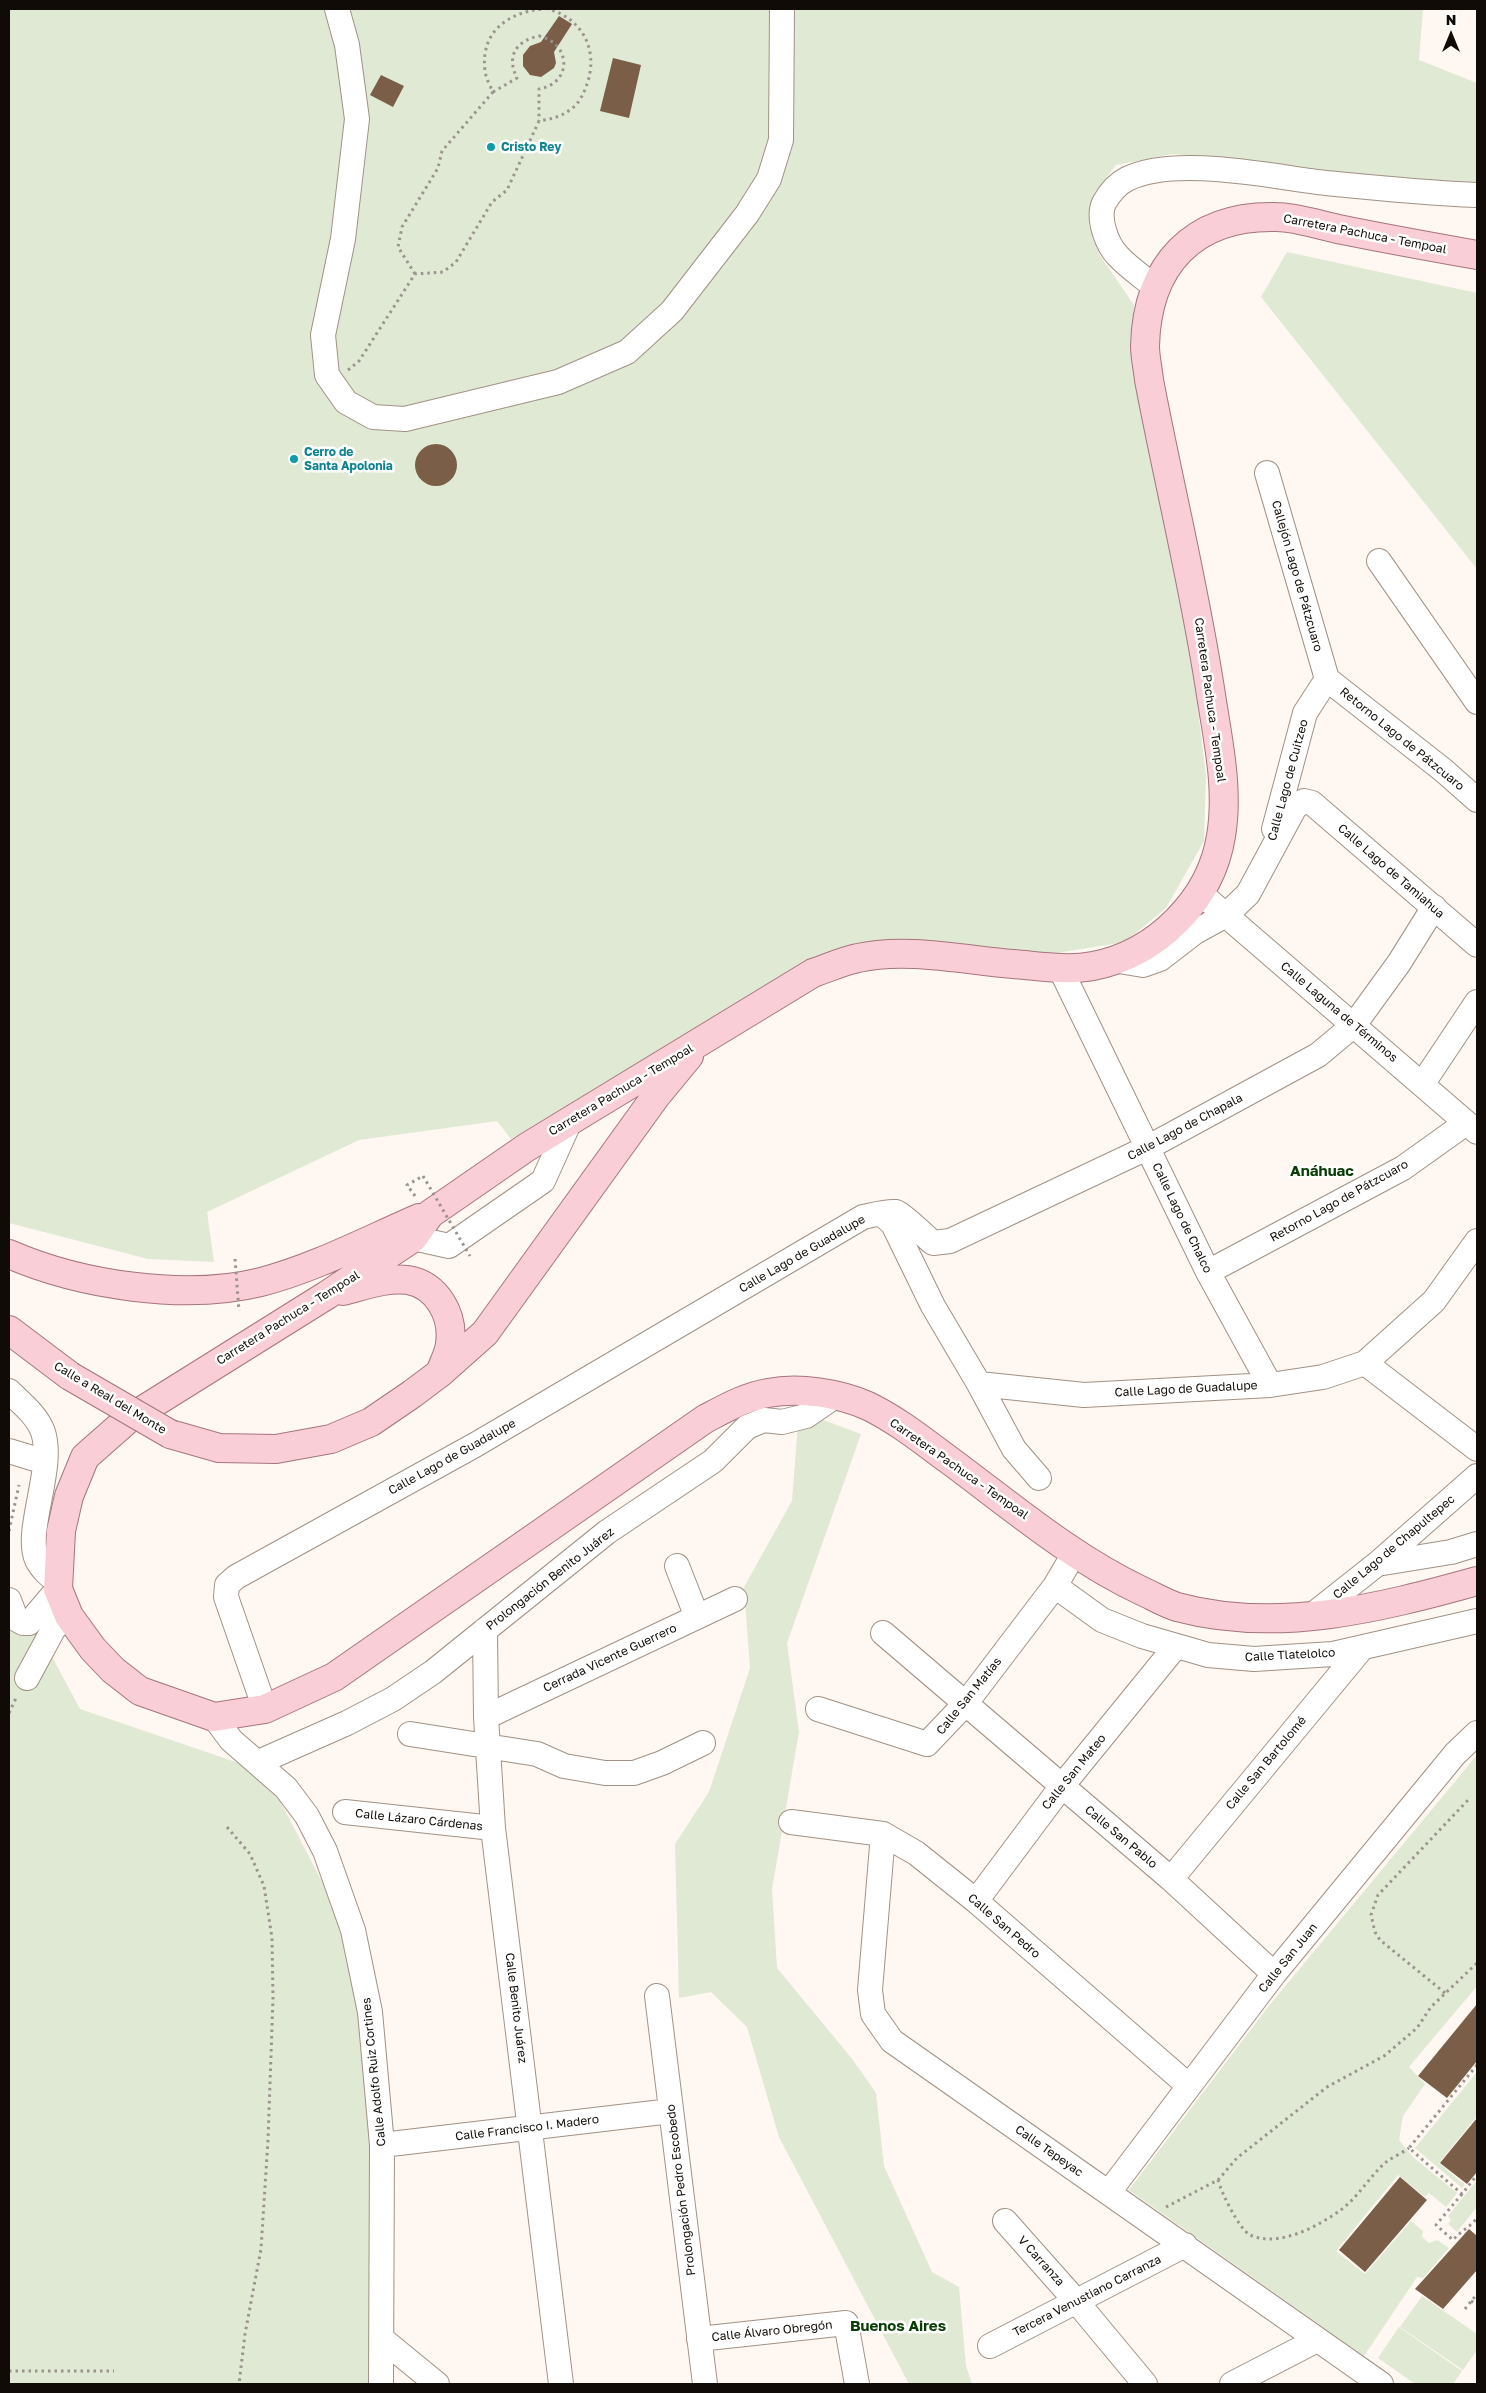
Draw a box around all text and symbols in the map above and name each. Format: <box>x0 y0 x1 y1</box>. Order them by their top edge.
north arrow <box>1426 10 1476 60</box>
text: N <box>1446 11 1456 28</box>
place label: Cristo Rey <box>501 140 561 154</box>
marker: Cristo Rey <box>485 141 497 153</box>
street label: Carretera Pachuca - Tempoal <box>1282 211 1448 257</box>
place label: Cerro de Santa Apolonia <box>304 445 393 473</box>
marker: Cerro de Santa Apolonia <box>288 453 300 465</box>
street label: Callejón Lago de Pátzcuaro <box>1268 499 1326 653</box>
street label: Carretera Pachuca - Tempoal <box>1191 617 1229 783</box>
street label: Retorno Lago de Pátzcuaro <box>1337 684 1467 794</box>
street label: Calle Lago de Cuitzeo <box>1265 718 1311 842</box>
street label: Calle Lago de Tamiahua <box>1335 821 1447 921</box>
street label: Calle Laguna de Términos <box>1278 959 1400 1065</box>
street label: Carretera Pachuca - Tempoal <box>546 1041 696 1139</box>
street label: Calle Lago de Chapala <box>1125 1091 1245 1163</box>
street label: Retorno Lago de Pátzcuaro <box>1267 1157 1411 1245</box>
street label: Calle Lago de Chalco <box>1149 1161 1215 1275</box>
district label: Anáhuac <box>1290 1162 1354 1180</box>
street label: Calle Lago de Guadalupe <box>736 1212 868 1296</box>
street label: Carretera Pachuca - Tempoal <box>214 1268 362 1368</box>
street label: Calle a Real del Monte <box>51 1359 169 1437</box>
street label: Calle Lago de Guadalupe <box>1114 1378 1258 1400</box>
street label: Calle Lago de Guadalupe <box>386 1416 518 1498</box>
street label: Carretera Pachuca - Tempoal <box>887 1416 1031 1522</box>
street label: Calle Lago de Chapultepec <box>1330 1492 1458 1602</box>
street label: Prolongación Benito Juárez <box>483 1525 617 1633</box>
street label: Cerrada Vicente Guerrero <box>541 1621 679 1695</box>
street label: Calle Tlatelolco <box>1244 1645 1336 1665</box>
street label: Calle San Matías <box>933 1654 1005 1738</box>
street label: Calle San Bartolomé <box>1223 1713 1309 1813</box>
street label: Calle San Mateo <box>1039 1731 1109 1813</box>
street label: Calle San Pablo <box>1082 1803 1160 1871</box>
street label: Calle Lázaro Cárdenas <box>354 1806 484 1834</box>
street label: Calle San Pedro <box>965 1891 1043 1961</box>
street label: Calle San Juan <box>1256 1920 1320 1996</box>
street label: Calle Benito Juárez <box>502 1952 530 2064</box>
street label: Calle Adolfo Ruiz Cortines <box>359 1997 389 2147</box>
street label: Prolongación Pedro Escobedo <box>663 2103 699 2277</box>
street label: Calle Francisco I. Madero <box>454 2112 600 2144</box>
street label: Calle Tepeyac <box>1012 2122 1086 2180</box>
street label: V Carranza <box>1015 2233 1067 2289</box>
street label: Tercera Venustiano Carranza <box>1010 2252 1164 2340</box>
street label: Calle Álvaro Obregón <box>711 2317 833 2345</box>
district label: Buenos Aires <box>850 2317 946 2335</box>

